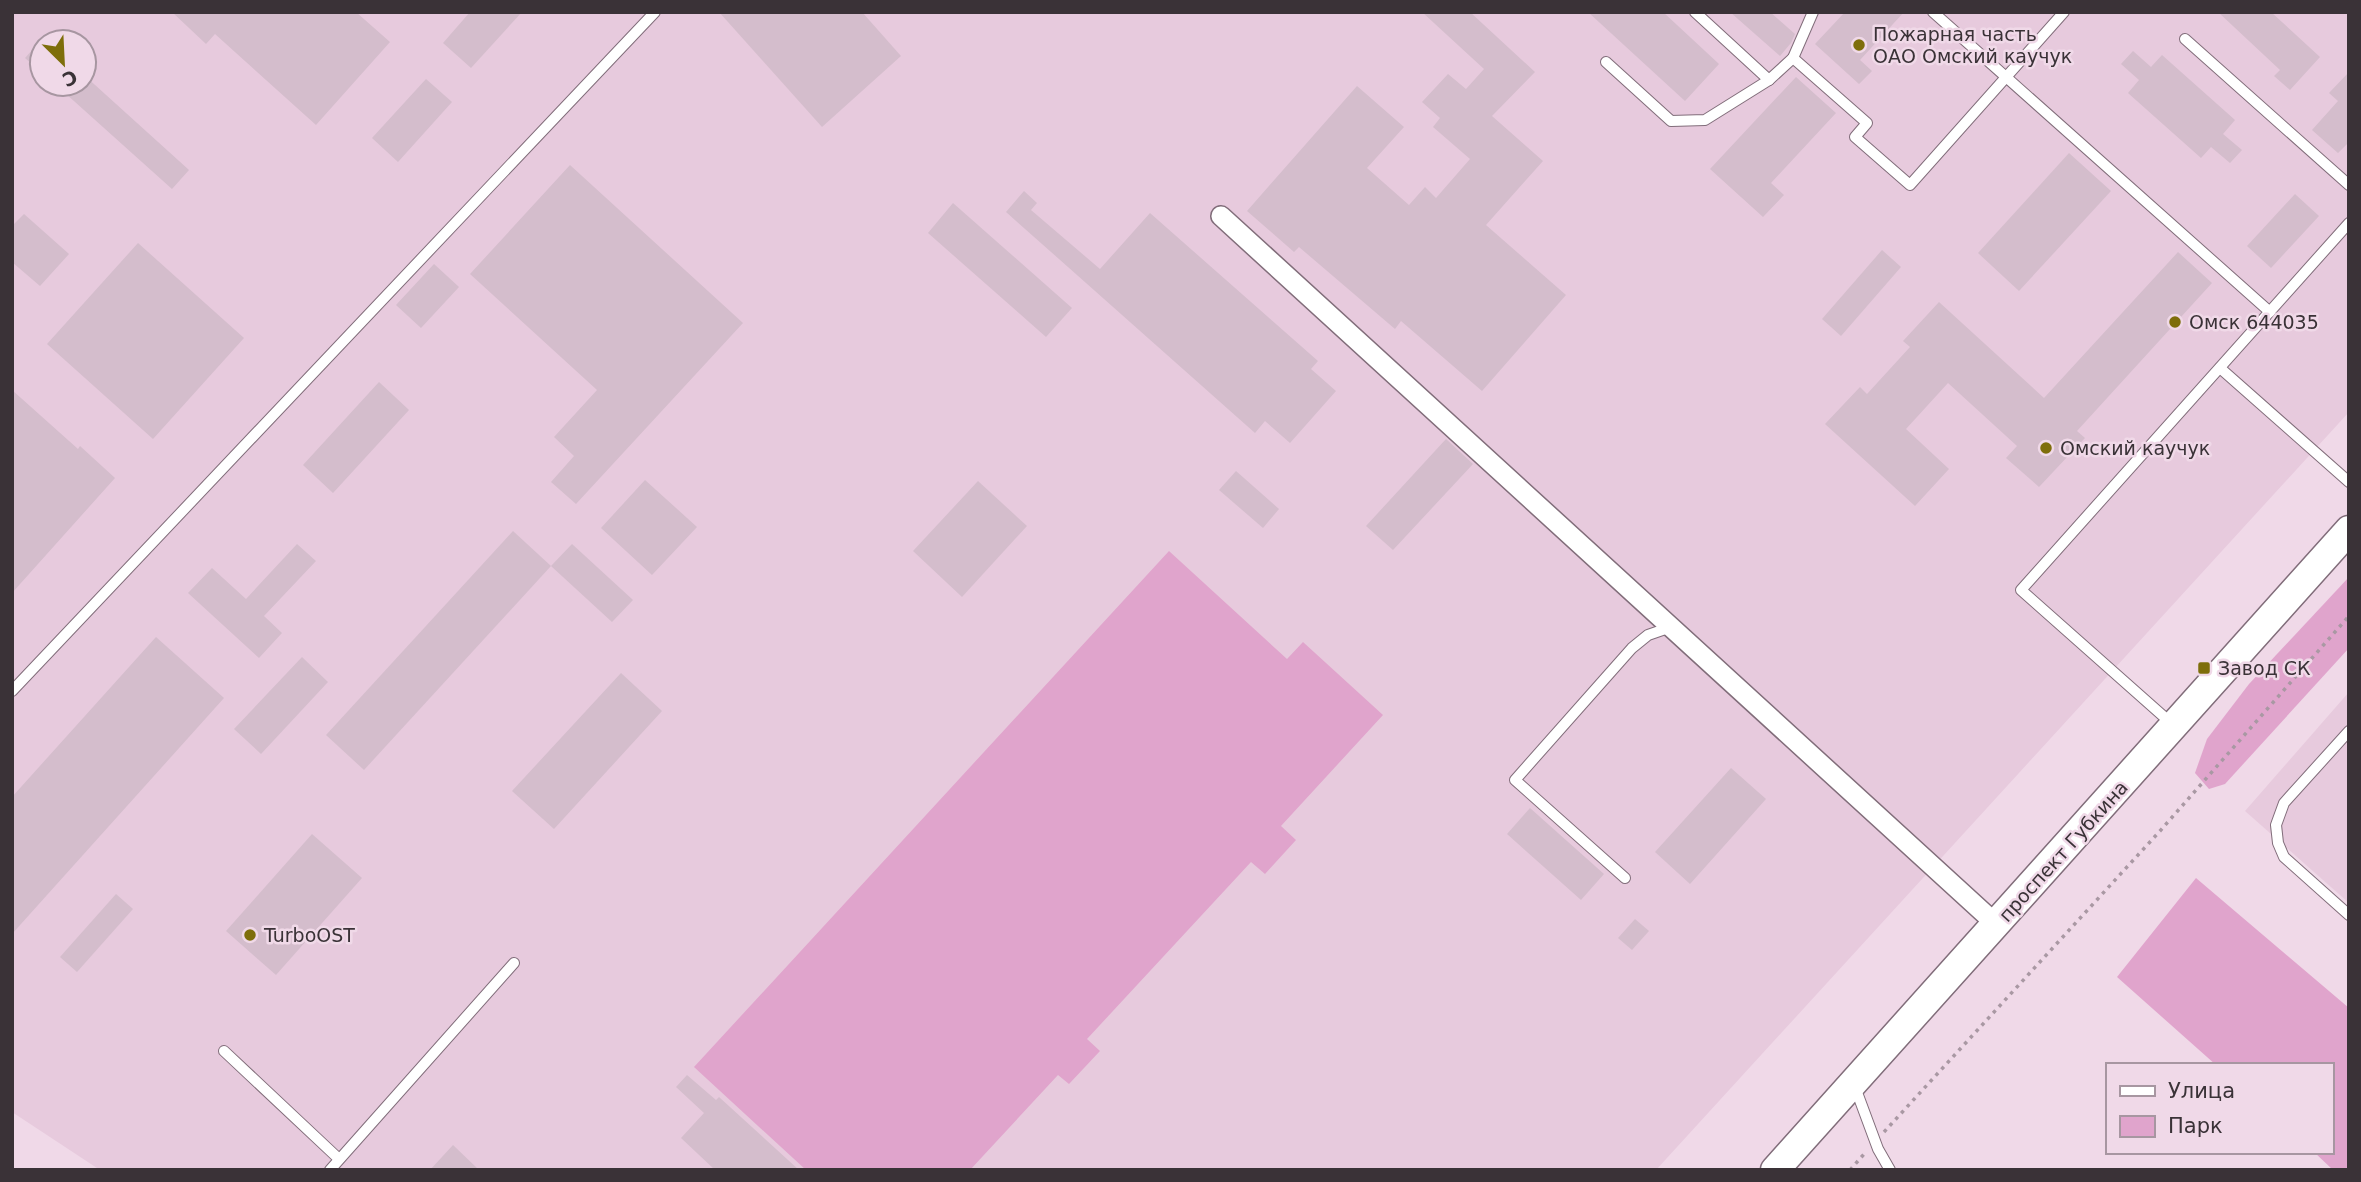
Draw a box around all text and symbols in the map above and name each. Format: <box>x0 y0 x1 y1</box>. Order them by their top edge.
place label: Пожарная часть ОАО Омский каучук <box>1873 23 2072 67</box>
north arrow <box>28 28 98 98</box>
marker: Пожарная часть ОАО Омский каучук <box>1851 37 1867 53</box>
text: С <box>59 66 81 91</box>
place label: Омск 644035 <box>2189 311 2319 333</box>
marker: Омск 644035 <box>2167 314 2183 330</box>
place label: Омский каучук <box>2060 437 2210 459</box>
marker: Омский каучук <box>2038 440 2054 456</box>
place label: Завод СК <box>2218 657 2311 679</box>
marker: Завод СК <box>2196 660 2212 676</box>
street label: проспект Губкина <box>1994 776 2132 926</box>
place label: TurboOST <box>263 924 355 946</box>
marker: TurboOST <box>242 927 258 943</box>
legend <box>2106 1063 2333 1154</box>
text: Улица <box>2168 1079 2235 1103</box>
text: Парк <box>2168 1114 2223 1138</box>

